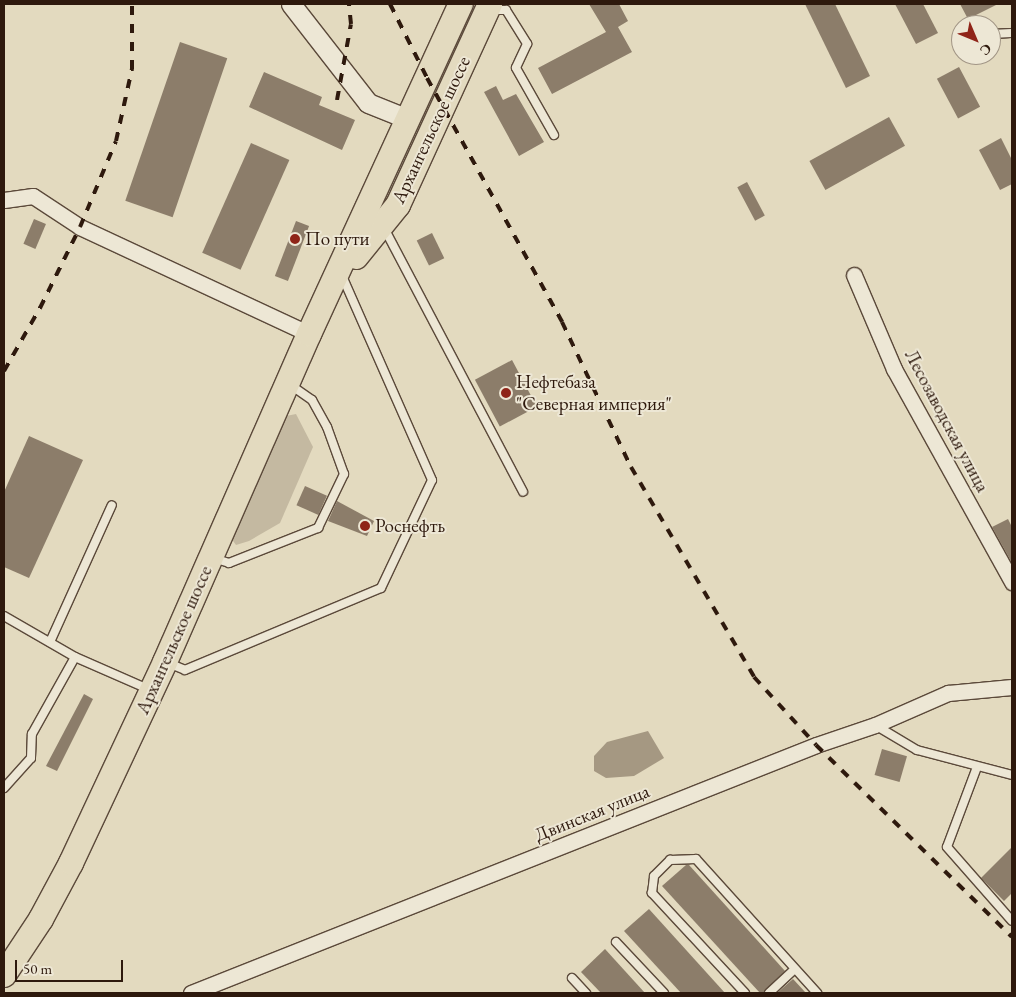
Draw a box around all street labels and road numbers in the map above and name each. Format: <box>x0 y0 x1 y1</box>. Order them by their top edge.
street label: Архангельское шоссе <box>387 53 475 207</box>
street label: Лесозаводская улица <box>900 346 994 496</box>
street label: Архангельское шоссе <box>131 562 217 718</box>
street label: Двинская улица <box>531 780 653 846</box>

